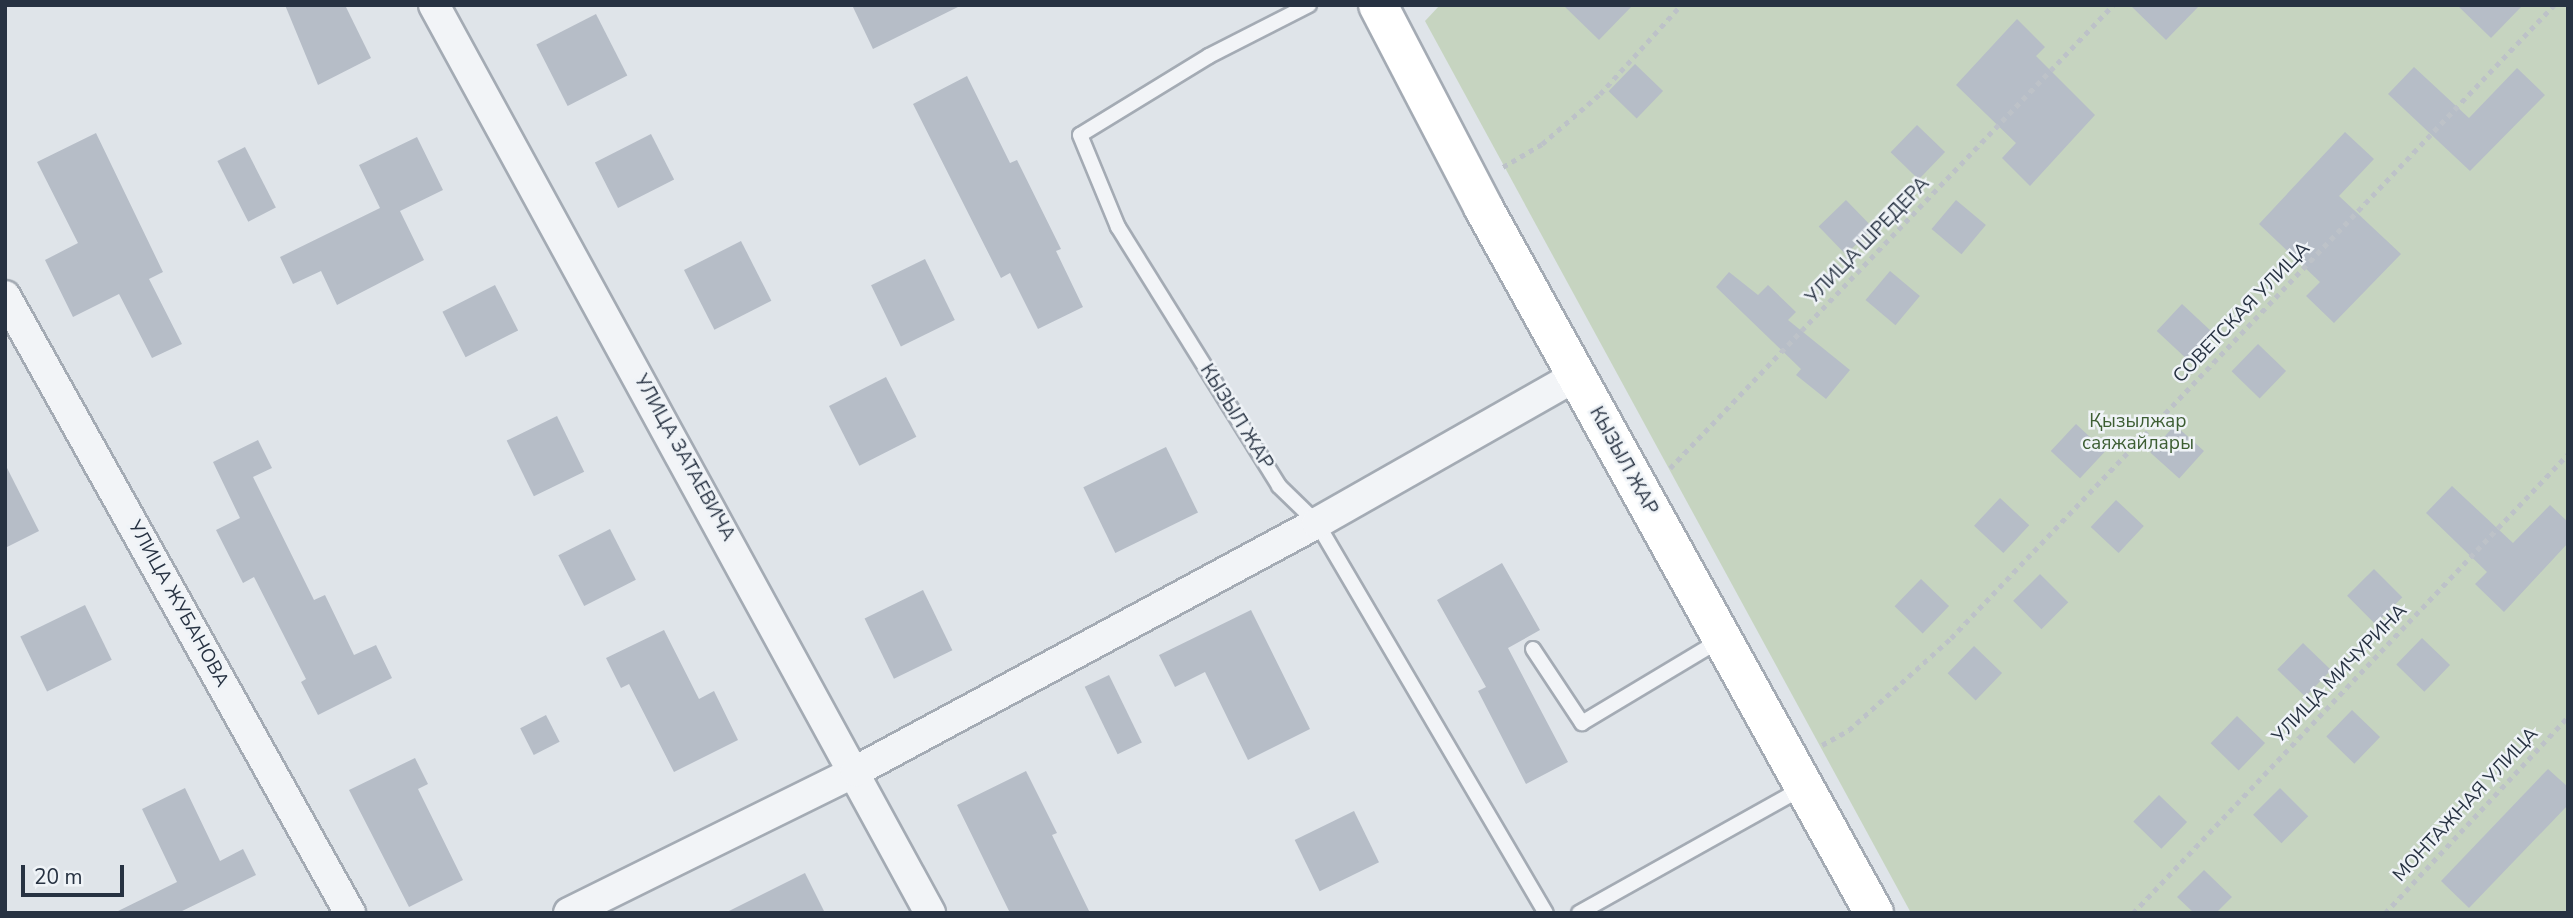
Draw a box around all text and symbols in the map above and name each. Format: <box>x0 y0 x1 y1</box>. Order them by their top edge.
street label: УЛИЦА ШРЕДЕРА <box>1802 173 1934 309</box>
street label: СОВЕТСКАЯ УЛИЦА <box>2169 238 2315 388</box>
street label: КЫЗЫЛ ЖАР <box>1195 360 1277 474</box>
street label: УЛИЦА ЗАТАЕВИЧА <box>629 371 739 545</box>
street label: КЫЗЫЛ ЖАР <box>1584 403 1662 519</box>
park label: Қызылжар саяжайлары <box>2082 411 2194 455</box>
street label: УЛИЦА ЖУБАНОВА <box>123 517 233 691</box>
street label: УЛИЦА МИЧУРИНА <box>2268 600 2412 748</box>
street label: МОНТАЖНАЯ УЛИЦА <box>2389 723 2543 887</box>
scale bar <box>24 852 128 896</box>
text: 20 m <box>34 863 83 891</box>

